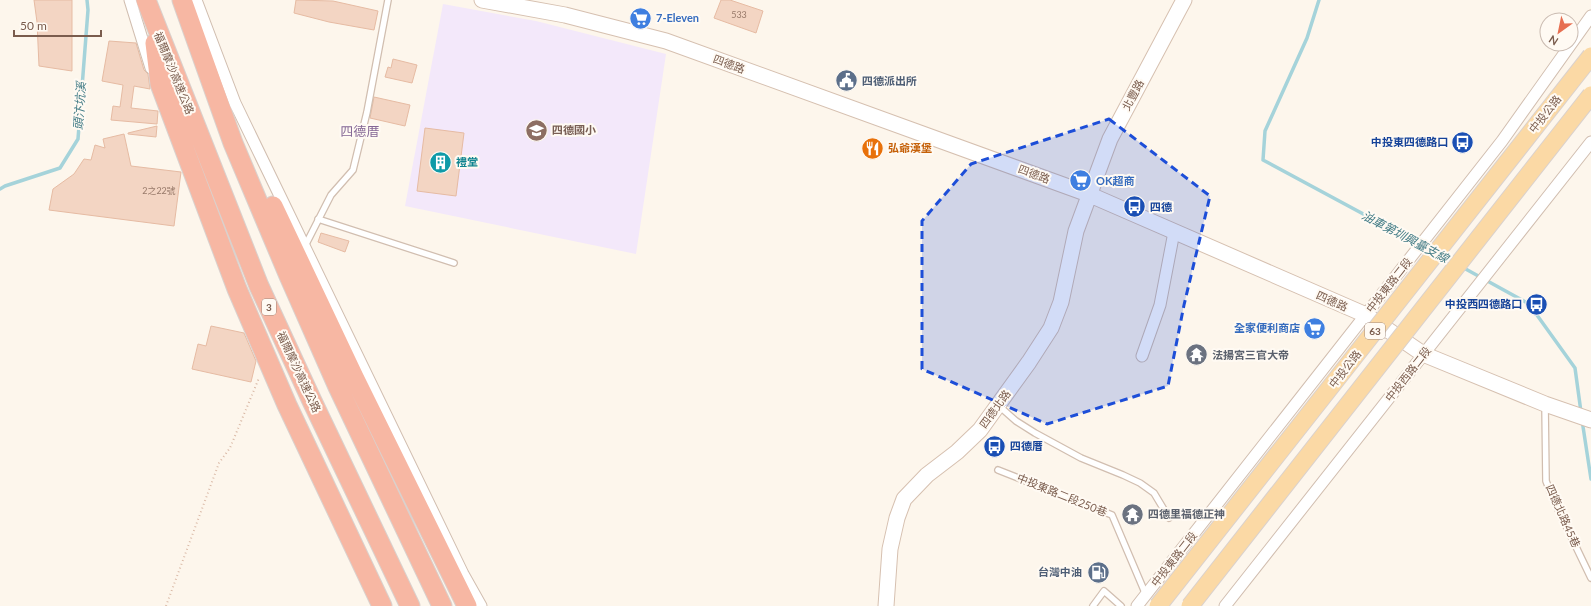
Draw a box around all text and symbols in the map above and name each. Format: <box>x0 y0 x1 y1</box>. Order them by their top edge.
supermarket icon: 7-Eleven <box>628 5 654 31</box>
house number: 533 <box>731 9 747 20</box>
place label: 7-Eleven <box>656 11 699 24</box>
scale bar <box>14 12 101 38</box>
north arrow <box>1539 12 1579 52</box>
text: 50 m <box>20 18 47 33</box>
street label: 福爾摩沙高速公路 <box>152 30 197 116</box>
text: N <box>1546 33 1560 49</box>
street label: 四德路 <box>711 52 747 75</box>
public building icon: 四德派出所 <box>833 68 859 94</box>
place label: 四德派出所 <box>862 74 917 87</box>
street label: 北豐路 <box>1119 77 1146 112</box>
water label: 頭汴坑溪 <box>70 80 89 130</box>
street label: 中投公路 <box>1526 92 1563 135</box>
school or university icon: 四德國小 <box>524 117 550 143</box>
district label: 四德厝 <box>340 123 380 139</box>
place label: 四德國小 <box>552 123 596 136</box>
bus stop icon: 中投東四德路口 <box>1450 129 1476 155</box>
restaurant icon: 弘爺漢堡 <box>859 135 885 161</box>
place label: 中投東四德路口 <box>1371 135 1448 148</box>
place label: 弘爺漢堡 <box>888 141 932 154</box>
building icon: 禮堂 <box>427 149 453 175</box>
place label: 禮堂 <box>456 155 478 168</box>
street label: 四德路 <box>1016 162 1052 185</box>
supermarket icon: OK超商 <box>1068 168 1094 194</box>
place label: OK超商 <box>1096 174 1134 187</box>
house number: 2之22號 <box>142 185 176 196</box>
bus stop icon: 四德 <box>1122 194 1148 220</box>
place label: 四德 <box>1150 200 1172 213</box>
water label: 油車第圳興臺支線 <box>1359 207 1453 267</box>
street label: 中投東路二段 <box>1363 255 1414 315</box>
street label: 四德路 <box>1314 288 1350 313</box>
bus stop icon: 中投西四德路口 <box>1524 291 1550 317</box>
place label: 中投西四德路口 <box>1445 297 1522 310</box>
road number: 3 <box>262 299 276 315</box>
supermarket icon: 全家便利商店 <box>1302 315 1328 341</box>
place label: 全家便利商店 <box>1234 321 1300 334</box>
road number: 63 <box>1365 323 1385 339</box>
street label: 福爾摩沙高速公路 <box>275 329 324 414</box>
temple icon: 法揚宮三官大帝 <box>1183 342 1209 368</box>
street label: 中投西路二段 <box>1382 344 1433 404</box>
street label: 中投公路 <box>1326 347 1363 390</box>
place label: 法揚宮三官大帝 <box>1212 348 1289 361</box>
street label: 四德北路 <box>976 387 1013 430</box>
bus stop icon: 四德厝 <box>981 433 1007 459</box>
place label: 四德厝 <box>1010 439 1043 452</box>
street label: 中投東路二段250巷 <box>1015 471 1109 519</box>
street label: 四德北路45巷 <box>1544 482 1583 549</box>
temple icon: 四德里福德正神 <box>1120 501 1146 527</box>
place label: 四德里福德正神 <box>1148 507 1225 520</box>
street label: 中投東路二段 <box>1148 529 1199 589</box>
fuel station icon: 台灣中油 <box>1085 559 1111 585</box>
place label: 台灣中油 <box>1038 565 1082 578</box>

